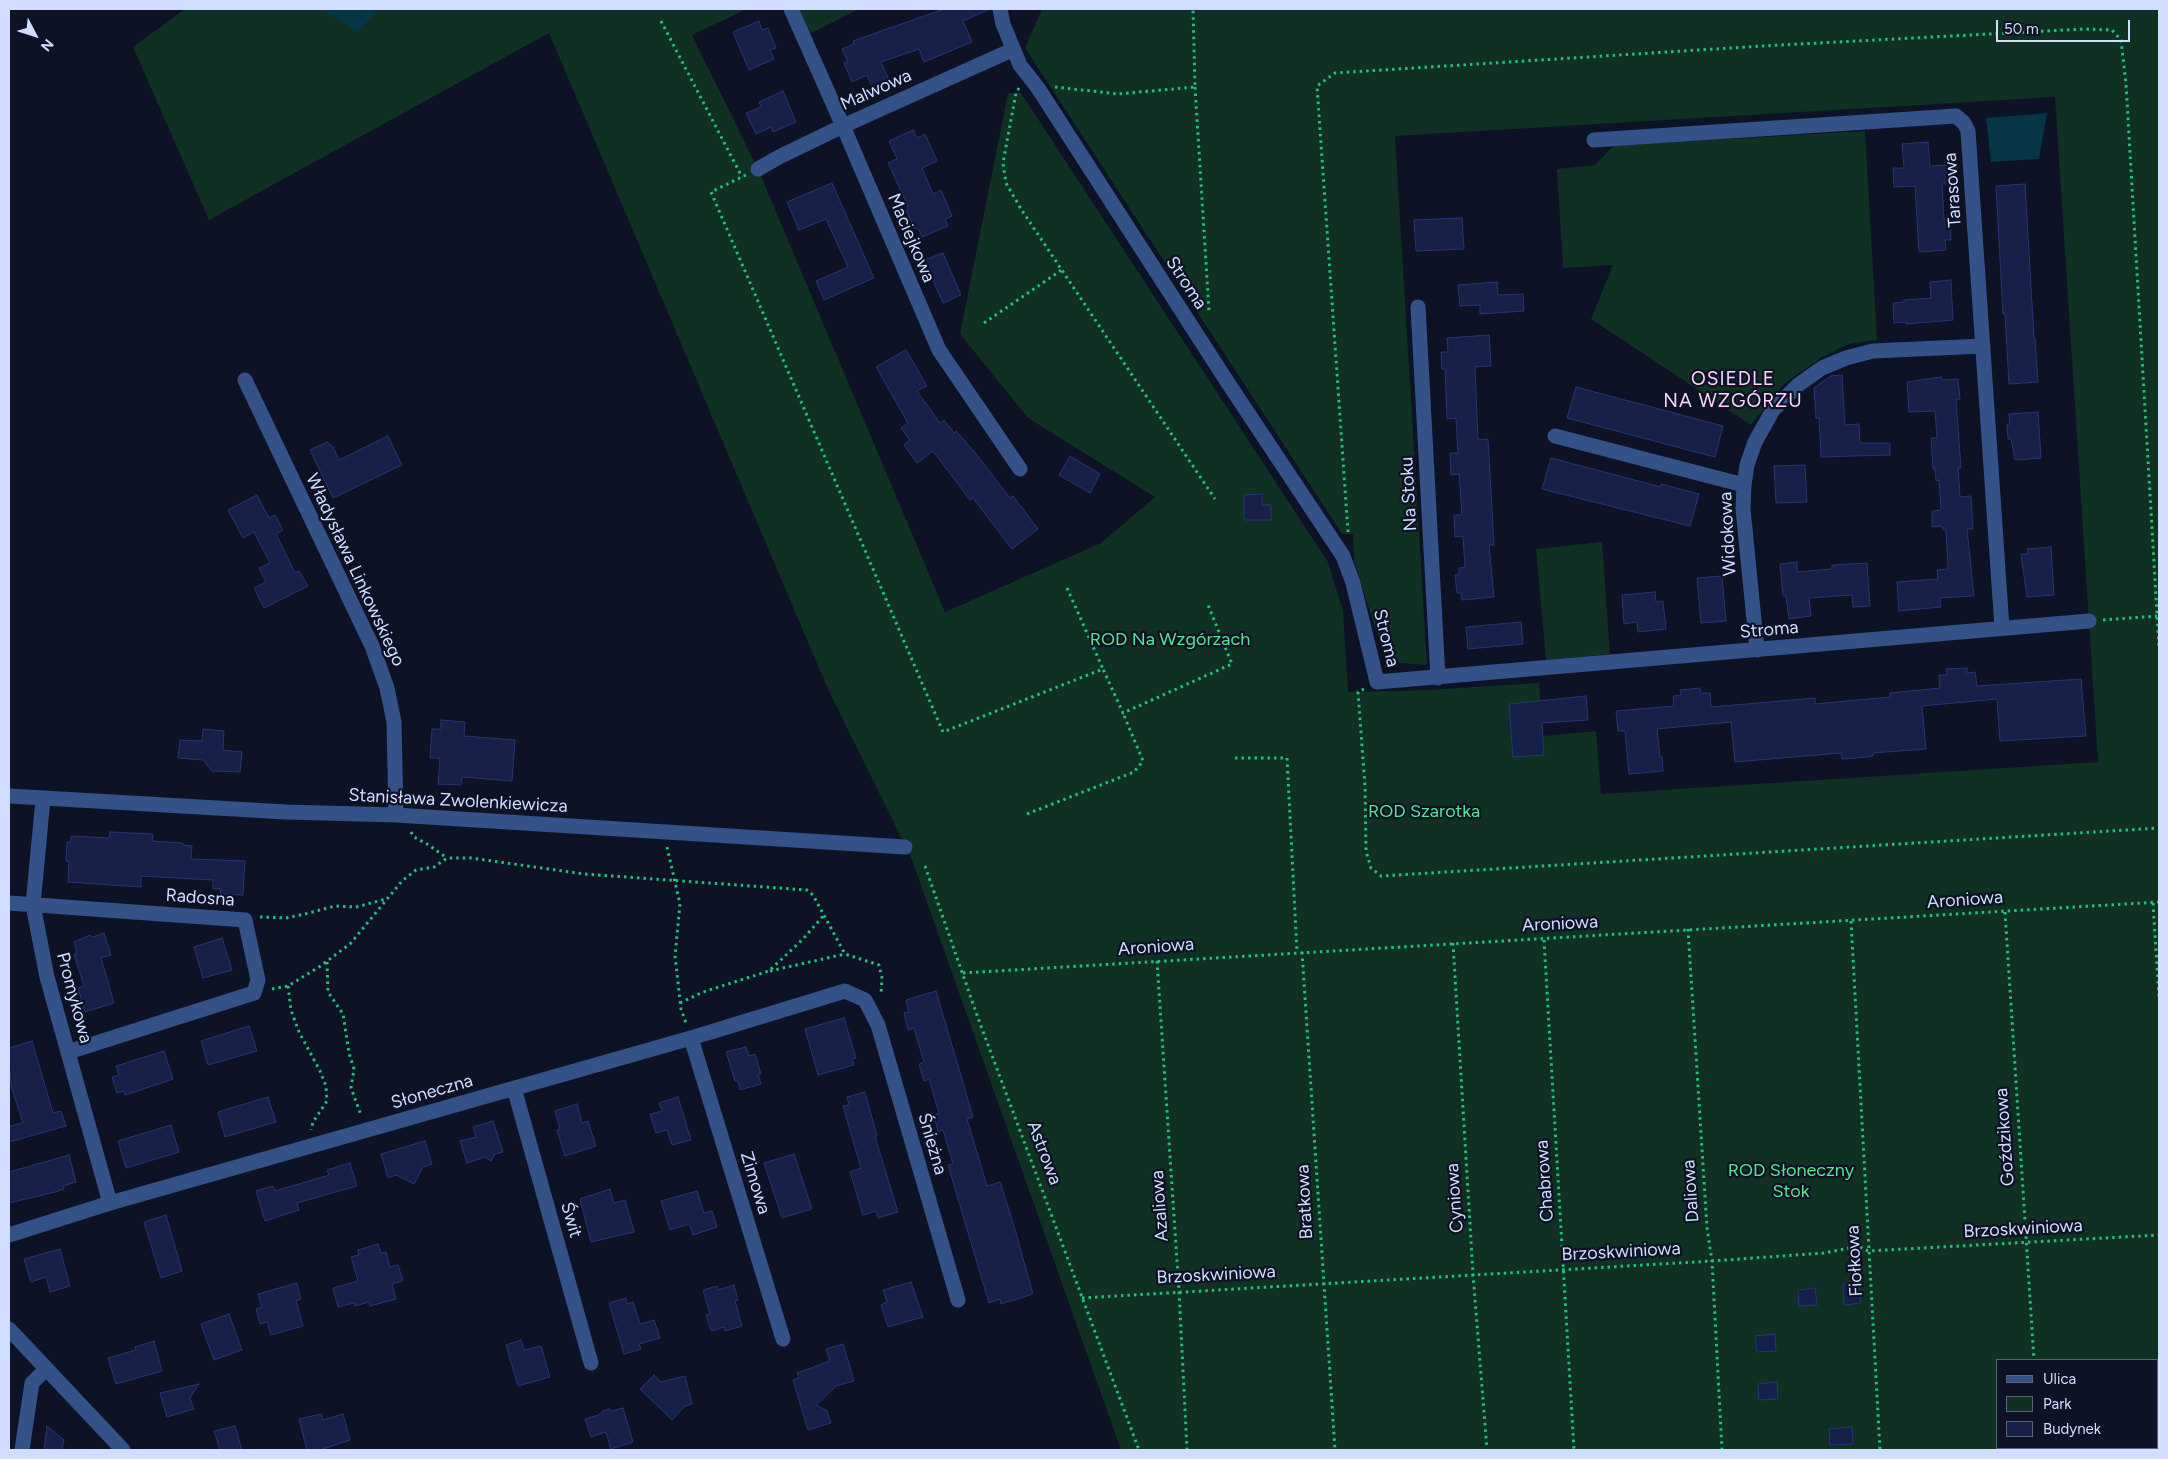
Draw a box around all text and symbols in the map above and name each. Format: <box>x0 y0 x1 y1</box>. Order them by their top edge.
north arrow <box>10 10 60 60</box>
scale bar <box>1998 10 2132 42</box>
text: 50 m <box>2004 20 2039 38</box>
text: N <box>37 35 57 55</box>
street label: Malwowa <box>837 65 915 115</box>
street label: Tarasowa <box>1940 152 1966 228</box>
street label: Maciejkowa <box>883 190 939 286</box>
street label: Stroma <box>1161 252 1211 314</box>
district label: OSIEDLE NA WZGÓRZU <box>1662 368 1804 412</box>
street label: Na Stoku <box>1396 456 1422 532</box>
street label: Władysława Linkowskiego <box>301 470 409 670</box>
street label: Widokowa <box>1715 491 1741 577</box>
street label: Stroma <box>1368 607 1404 669</box>
street label: Stroma <box>1739 617 1799 643</box>
park label: ROD Na Wzgórzach <box>1090 629 1250 651</box>
street label: Stanisława Zwolenkiewicza <box>348 784 568 818</box>
park label: ROD Szarotka <box>1368 801 1480 823</box>
street label: Radosna <box>165 885 235 911</box>
street label: Aroniowa <box>1926 887 2004 913</box>
street label: Aroniowa <box>1521 911 1599 937</box>
street label: Aroniowa <box>1117 934 1195 960</box>
street label: Promykowa <box>51 950 97 1046</box>
street label: Słoneczna <box>389 1070 475 1114</box>
street label: Goździkowa <box>1991 1087 2019 1187</box>
street label: Śnieżna <box>913 1111 951 1177</box>
street label: Astrowa <box>1022 1118 1066 1188</box>
street label: Chabrowa <box>1531 1139 1559 1223</box>
street label: Zimowa <box>735 1149 775 1217</box>
street label: Daliowa <box>1678 1159 1704 1223</box>
park label: ROD Słoneczny Stok <box>1728 1160 1854 1202</box>
street label: Cyniowa <box>1442 1162 1468 1234</box>
street label: Bratkowa <box>1292 1164 1318 1240</box>
street label: Azaliowa <box>1147 1170 1173 1242</box>
street label: Świt <box>556 1200 586 1240</box>
street label: Brzoskwiniowa <box>1963 1215 2083 1243</box>
street label: Fiołkowa <box>1842 1225 1868 1297</box>
street label: Brzoskwiniowa <box>1561 1238 1681 1266</box>
street label: Brzoskwiniowa <box>1156 1261 1276 1289</box>
legend <box>1996 1359 2158 1449</box>
text: Ulica <box>2043 1370 2076 1388</box>
text: Park <box>2043 1395 2072 1413</box>
text: Budynek <box>2043 1420 2101 1438</box>

